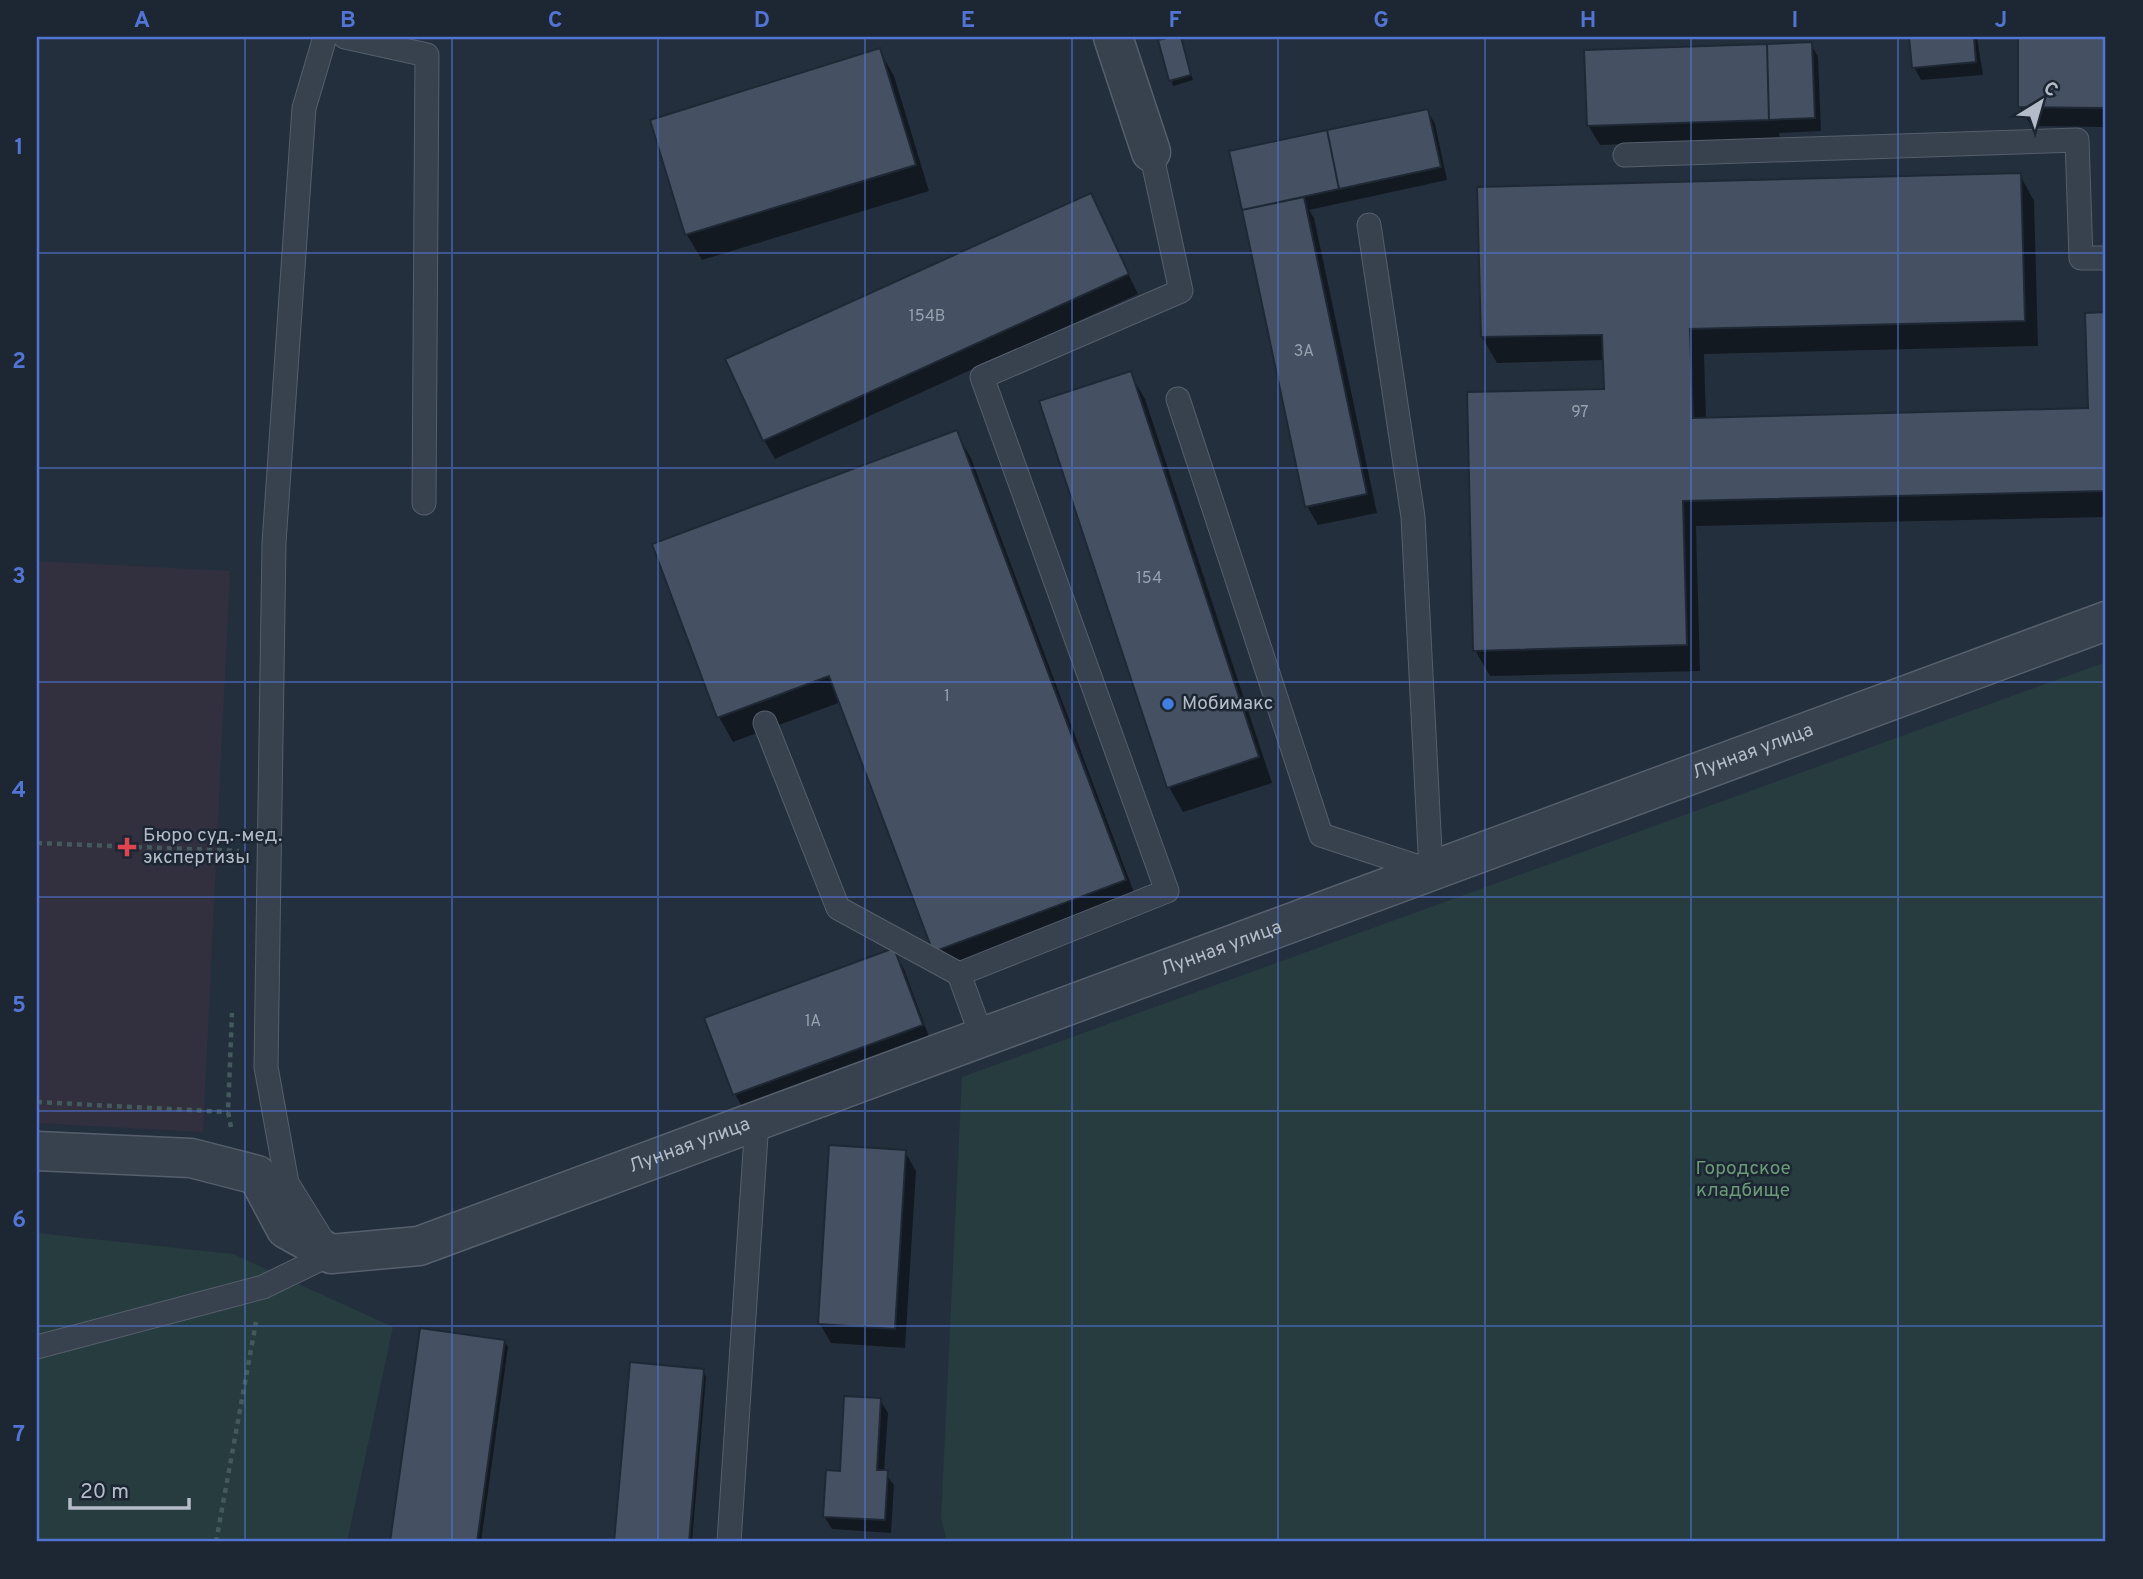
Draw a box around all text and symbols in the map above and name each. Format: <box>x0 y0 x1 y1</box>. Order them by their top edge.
text: A <box>134 7 150 36</box>
text: B <box>340 7 356 36</box>
text: C <box>548 7 562 36</box>
text: D <box>754 7 770 36</box>
text: E <box>961 7 975 36</box>
text: F <box>1168 7 1182 36</box>
text: G <box>1373 7 1389 36</box>
text: H <box>1580 7 1596 36</box>
text: I <box>1792 7 1798 36</box>
text: J <box>1995 7 2007 36</box>
north arrow <box>2007 66 2076 136</box>
text: С <box>2038 77 2062 103</box>
text: 1 <box>14 134 24 163</box>
house number: 154В <box>909 307 945 327</box>
house number: 3А <box>1294 342 1314 362</box>
text: 2 <box>12 348 26 377</box>
house number: 97 <box>1571 403 1589 423</box>
text: 3 <box>12 563 26 592</box>
house number: 154 <box>1136 569 1162 589</box>
house number: 1 <box>944 687 950 707</box>
place label: Мобимакс <box>1182 692 1273 716</box>
marker: Мобимакс <box>1160 696 1176 712</box>
street label: Лунная улица <box>1689 718 1817 785</box>
text: 4 <box>12 777 26 806</box>
place label: Бюро суд.-мед. экспертизы <box>143 824 282 870</box>
marker: Бюро суд.-мед. экспертизы <box>117 837 137 857</box>
street label: Лунная улица <box>1157 915 1285 982</box>
text: 5 <box>12 992 26 1021</box>
house number: 1А <box>805 1012 821 1032</box>
street label: Лунная улица <box>626 1112 754 1179</box>
park label: Городское кладбище <box>1695 1157 1791 1203</box>
text: 6 <box>12 1207 26 1236</box>
text: 7 <box>13 1421 25 1450</box>
scale bar <box>70 1467 189 1511</box>
text: 20 m <box>80 1479 129 1506</box>

